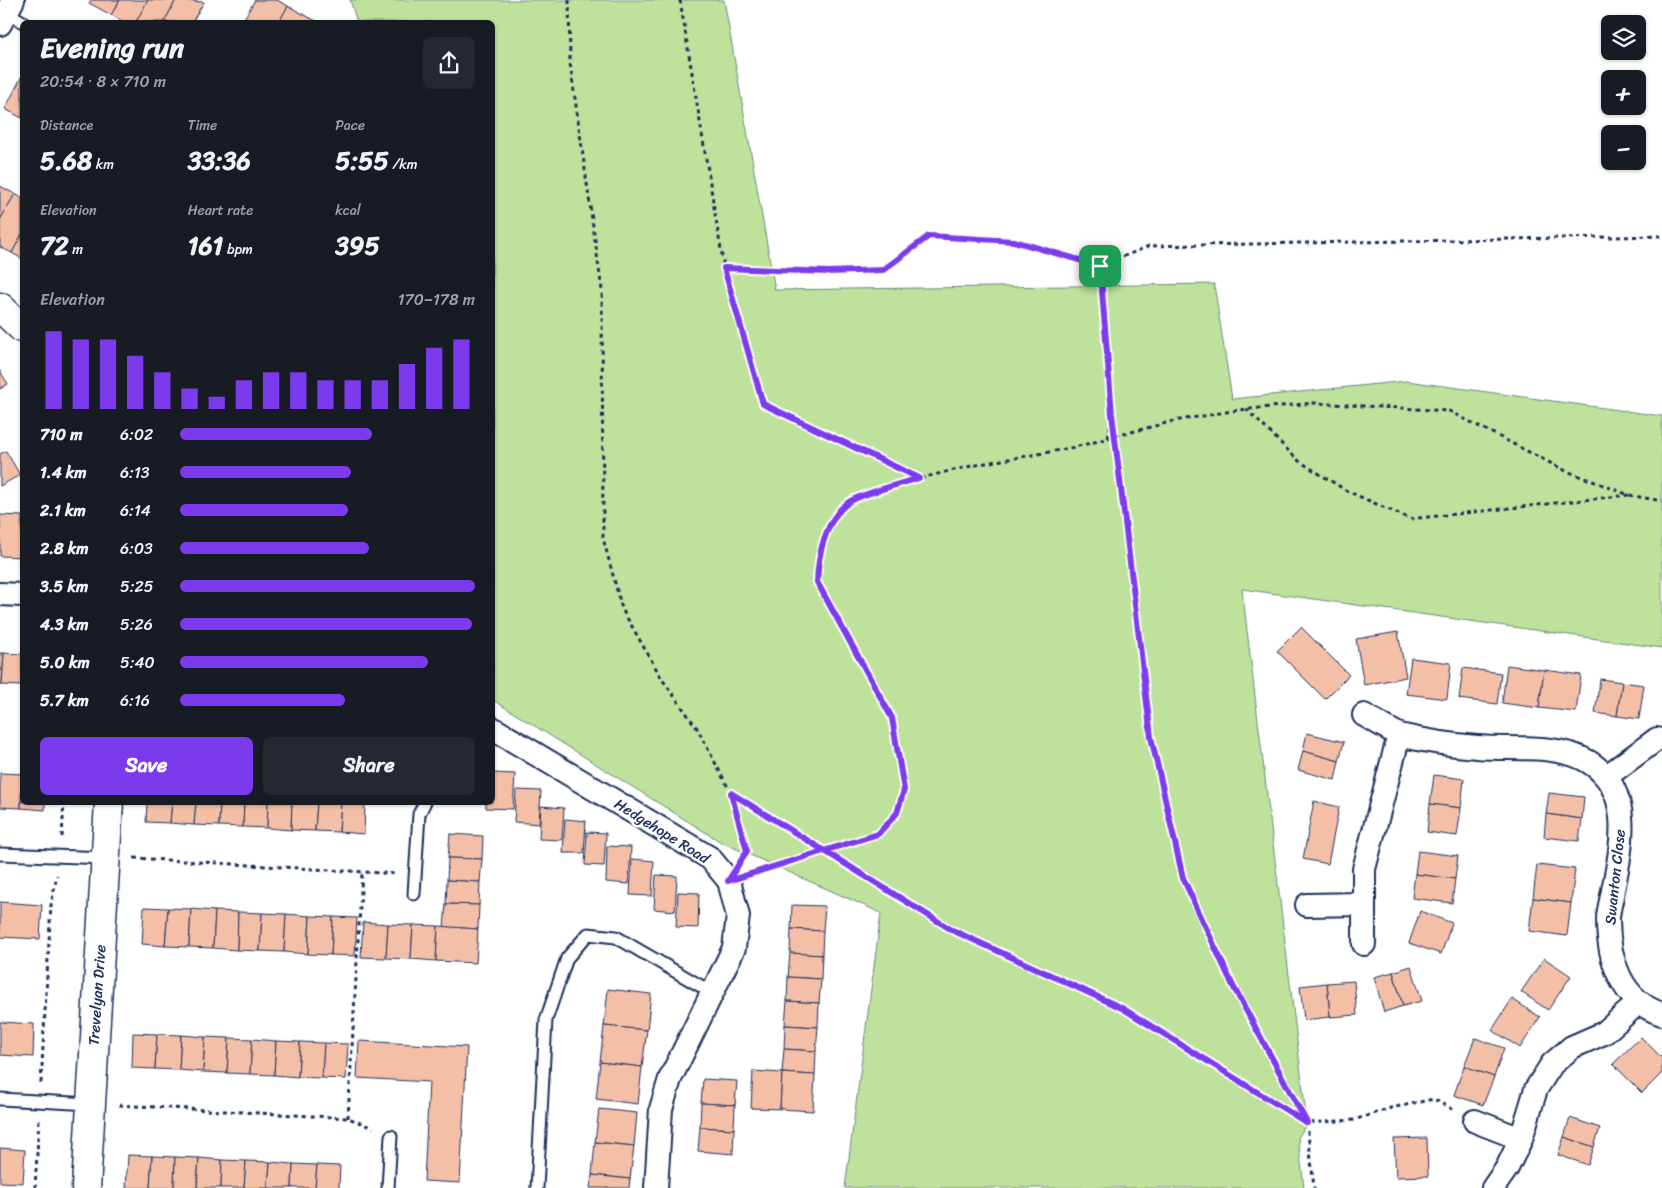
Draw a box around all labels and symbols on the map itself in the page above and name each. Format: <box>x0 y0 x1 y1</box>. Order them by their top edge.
pin <box>1079 245 1121 287</box>
street label: Hedgehope Road <box>609 791 716 871</box>
street label: Swanton Close <box>1597 828 1633 926</box>
street label: Trevelyan Drive <box>81 943 114 1046</box>

